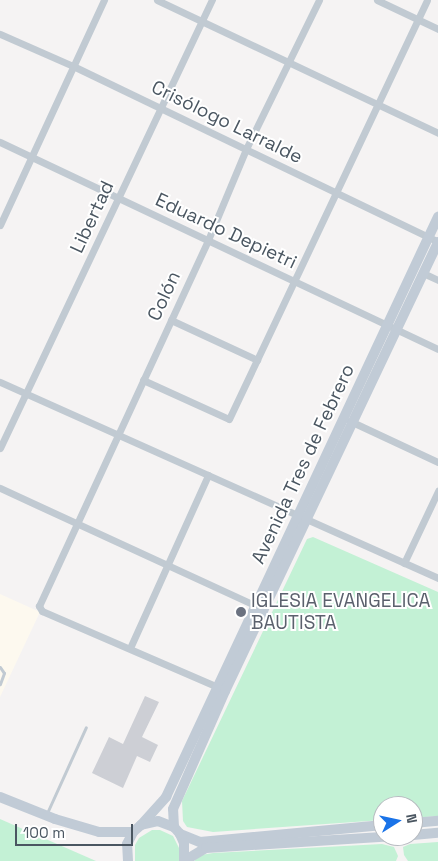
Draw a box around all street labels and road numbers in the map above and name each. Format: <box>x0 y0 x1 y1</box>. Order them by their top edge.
street label: Crisólogo Larralde <box>148 76 306 168</box>
street label: Libertad <box>65 177 119 257</box>
street label: Eduardo Depietri <box>152 188 300 274</box>
street label: Colón <box>143 268 185 324</box>
street label: Avenida Tres de Febrero <box>247 360 359 568</box>

